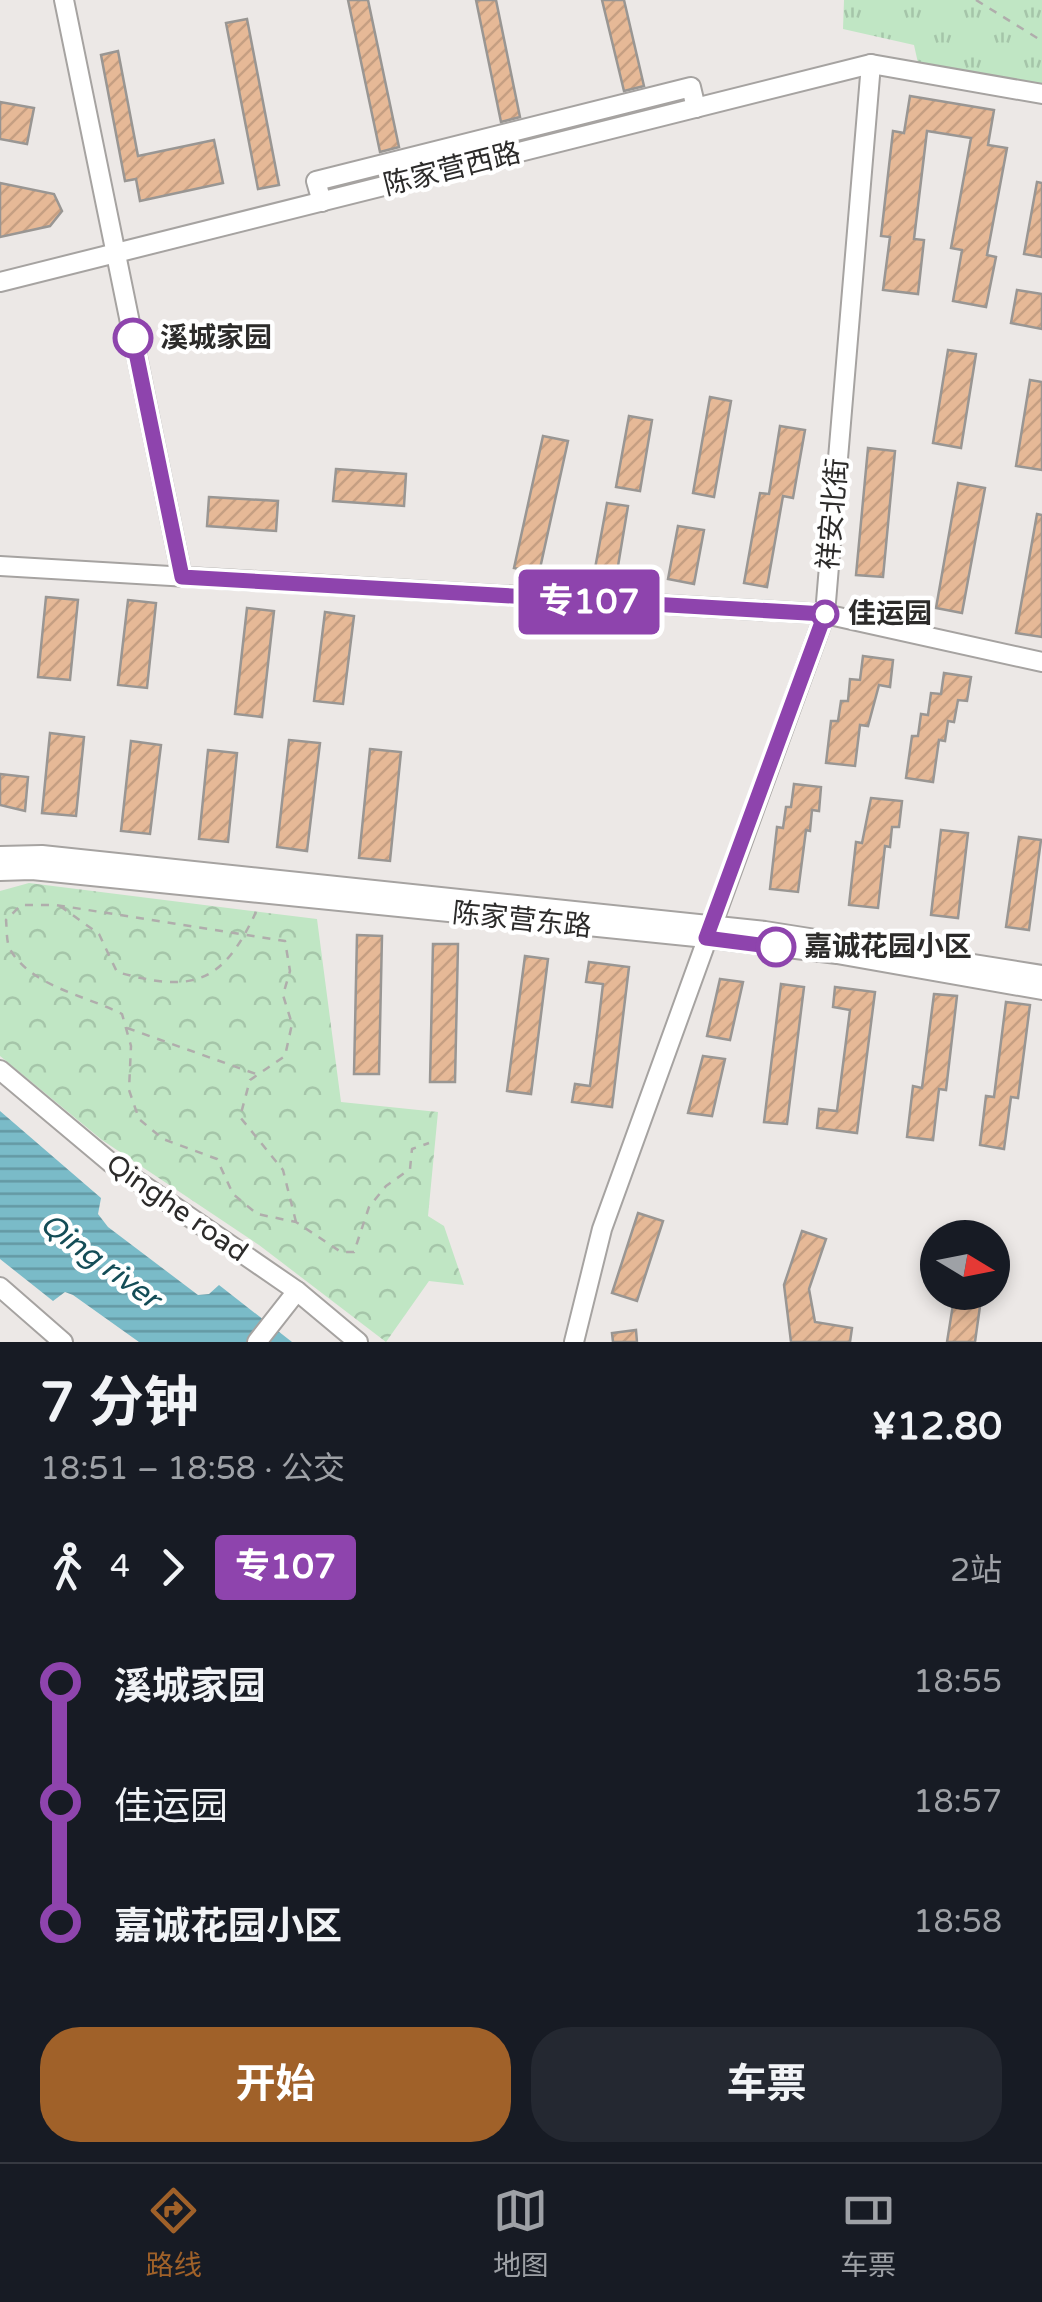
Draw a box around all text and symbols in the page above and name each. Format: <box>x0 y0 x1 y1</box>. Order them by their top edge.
street label: 陈家营西路 <box>380 136 524 202</box>
marker: 溪城家园 <box>114 319 152 357</box>
place label: 溪城家园 <box>160 321 272 355</box>
street label: 祥安北街 <box>811 457 855 571</box>
line badge: 专107 <box>519 570 659 634</box>
text: 专107 <box>539 581 639 623</box>
place label: 佳运园 <box>848 597 932 631</box>
marker: 佳运园 <box>812 601 838 627</box>
street label: 陈家营东路 <box>451 896 593 944</box>
marker: 嘉诚花园小区 <box>757 928 795 966</box>
place label: 嘉诚花园小区 <box>804 930 972 964</box>
street label: Qinghe road <box>100 1147 254 1269</box>
water label: Qing river <box>33 1205 170 1319</box>
north arrow <box>920 1220 1010 1310</box>
map controls <box>920 1220 1010 1310</box>
text: 7 分钟 <box>40 1371 199 1437</box>
text: ¥12.80 <box>872 1404 1002 1450</box>
text: 18:51 – 18:58 · 公交 <box>40 1450 345 1488</box>
icon: walk <box>40 1540 95 1595</box>
icon: forward <box>145 1540 200 1595</box>
text: 专107 <box>235 1546 336 1588</box>
text: 4 <box>110 1548 130 1586</box>
text: 2站 <box>950 1552 1002 1590</box>
text: 18:55 <box>913 1663 1002 1701</box>
text: 溪城家园 <box>114 1664 266 1710</box>
text: 18:57 <box>913 1783 1002 1821</box>
text: 佳运园 <box>114 1784 228 1830</box>
text: 18:58 <box>913 1903 1002 1941</box>
text: 嘉诚花园小区 <box>114 1904 342 1950</box>
button: 开始 <box>40 2027 511 2142</box>
button: 车票 <box>531 2027 1002 2142</box>
tab: 路线 <box>146 2183 202 2283</box>
tab: 地图 <box>493 2183 549 2283</box>
tab: 车票 <box>840 2183 896 2283</box>

